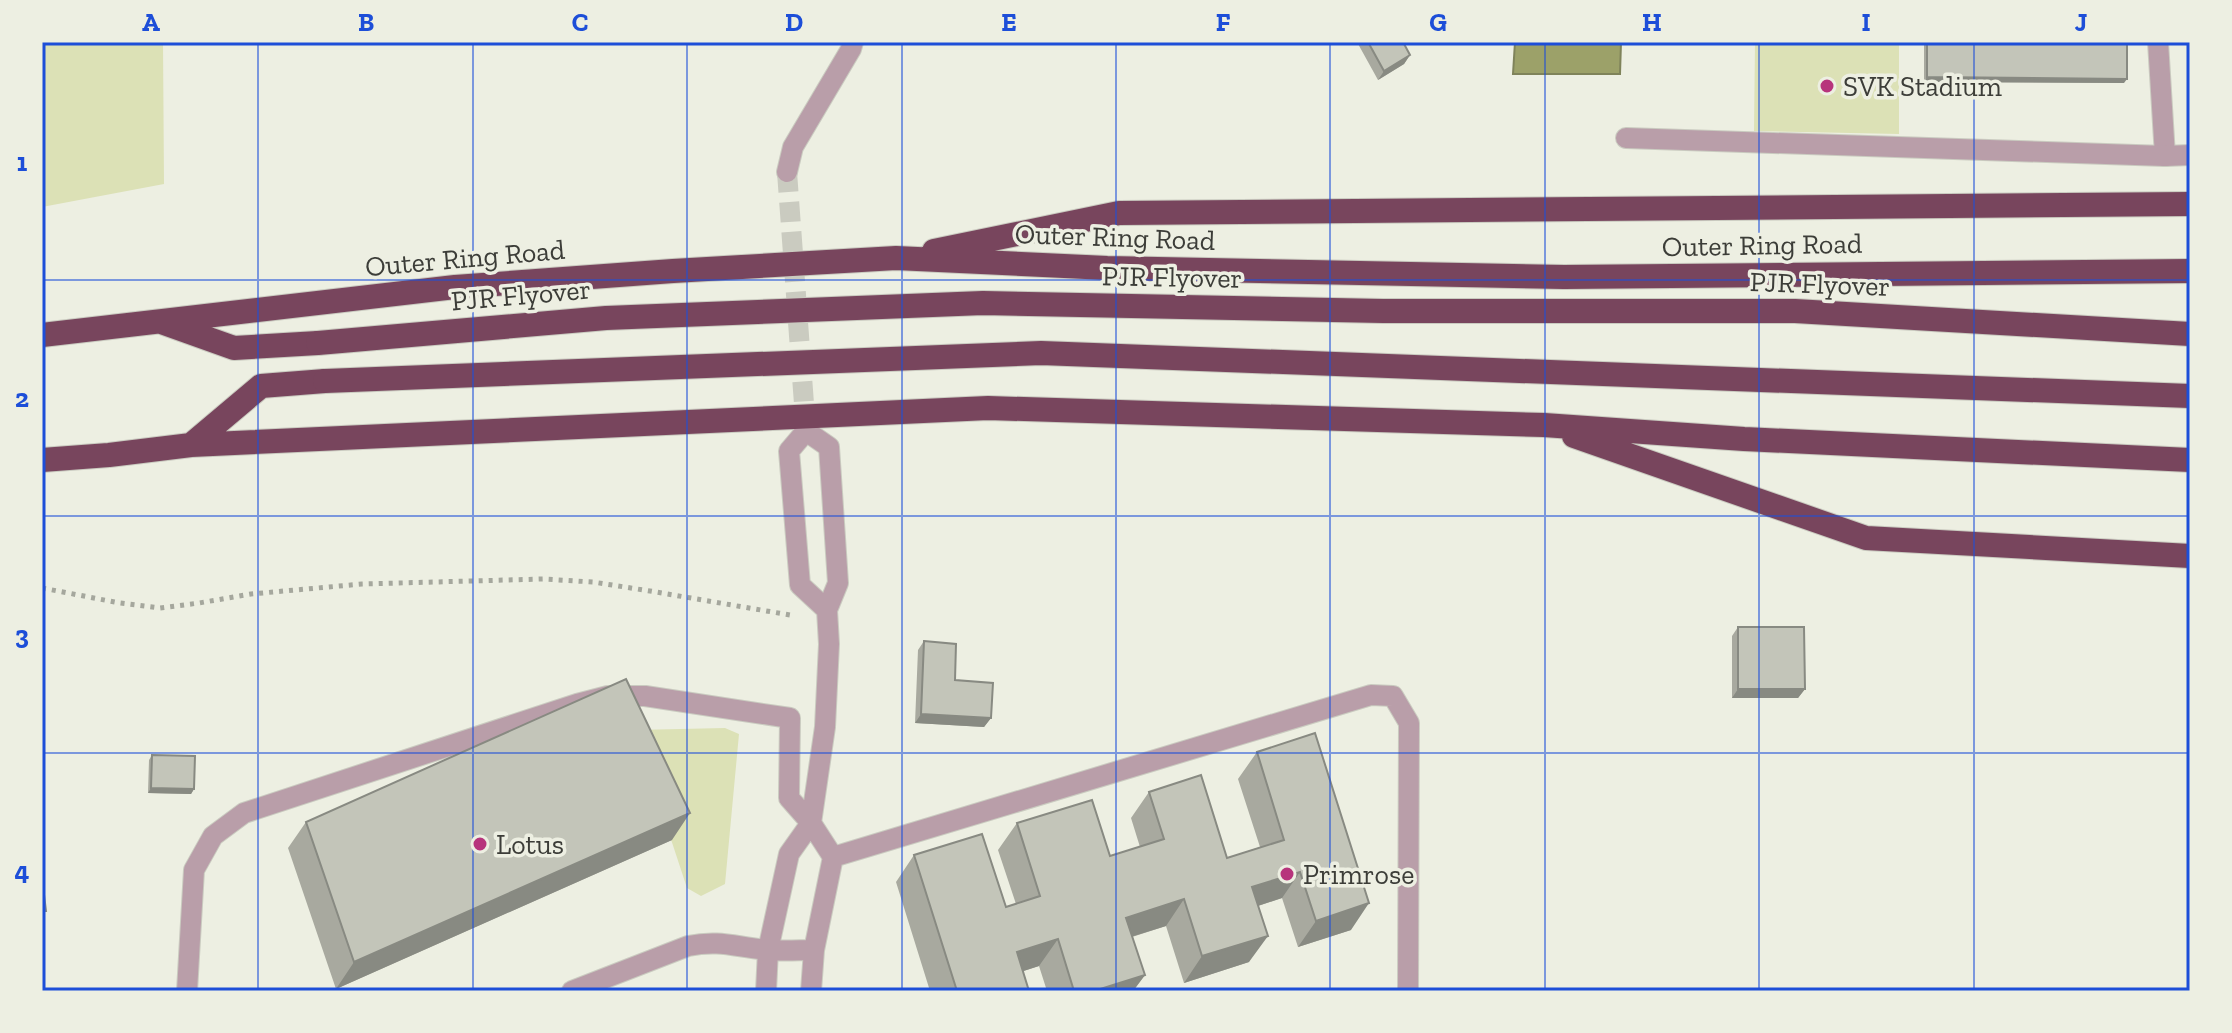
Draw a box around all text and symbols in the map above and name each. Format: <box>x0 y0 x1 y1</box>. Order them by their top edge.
text: A <box>142 6 160 38</box>
text: B <box>358 6 374 38</box>
text: C <box>572 6 588 38</box>
text: D <box>785 6 803 38</box>
text: E <box>1001 6 1017 38</box>
text: F <box>1216 6 1231 38</box>
text: G <box>1429 6 1447 38</box>
text: H <box>1642 6 1662 38</box>
text: I <box>1861 6 1871 38</box>
text: J <box>2075 6 2087 38</box>
place label: SVK Stadium <box>1843 70 2002 103</box>
marker: SVK Stadium <box>1818 77 1836 95</box>
text: 1 <box>17 146 28 178</box>
street label: Outer Ring Road <box>1014 217 1216 257</box>
street label: Outer Ring Road <box>1662 227 1862 263</box>
street label: Outer Ring Road <box>364 233 566 283</box>
street label: PJR Flyover <box>1101 259 1243 295</box>
street label: PJR Flyover <box>1749 265 1891 303</box>
street label: PJR Flyover <box>450 272 592 318</box>
text: 2 <box>15 382 29 414</box>
text: 3 <box>15 619 29 651</box>
place label: Lotus <box>496 828 564 861</box>
marker: Lotus <box>471 835 489 853</box>
text: 4 <box>15 855 30 887</box>
place label: Primrose <box>1303 858 1414 891</box>
marker: Primrose <box>1278 865 1296 883</box>

